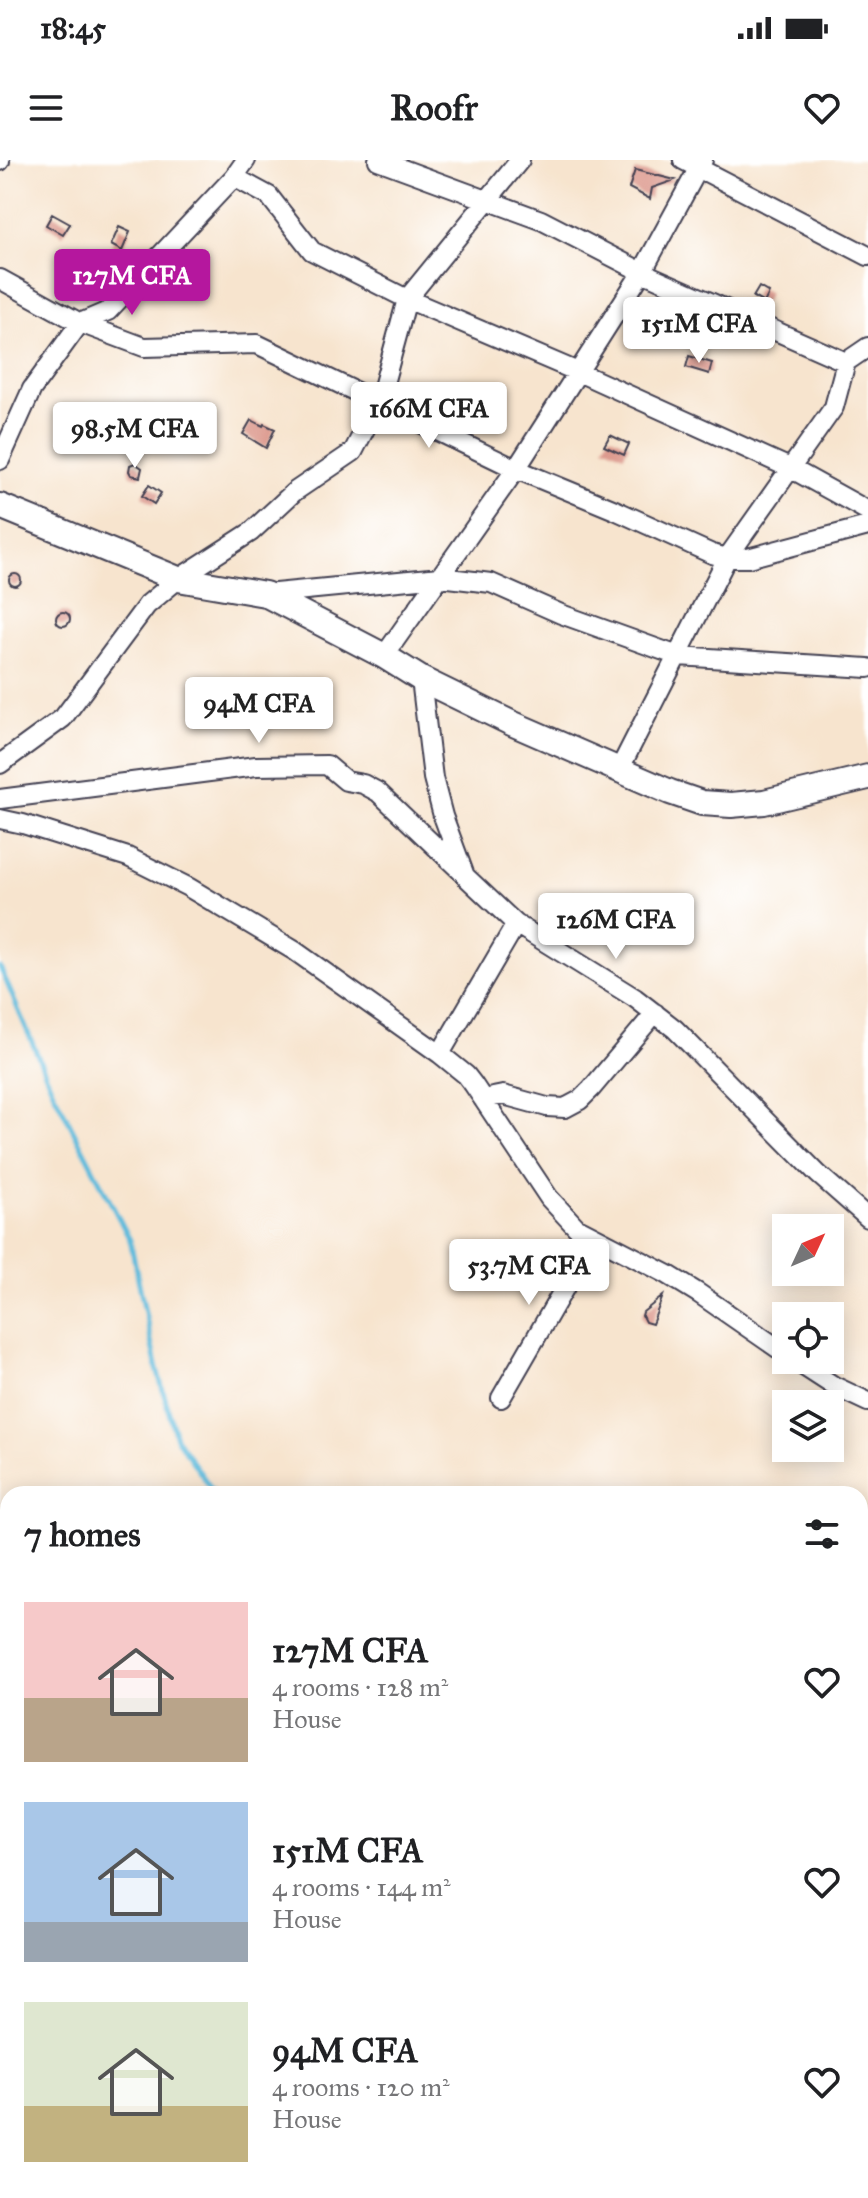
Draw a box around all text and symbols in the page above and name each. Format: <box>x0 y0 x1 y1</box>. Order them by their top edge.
text: 18:45 <box>40 10 106 46</box>
icon: menu <box>24 86 68 130</box>
text: Roofr <box>390 86 478 130</box>
icon: heart <box>800 86 844 130</box>
pin: 127M CFA <box>49 249 215 317</box>
text: 127M CFA <box>72 259 192 291</box>
pin: 151M CFA <box>616 297 782 365</box>
text: 151M CFA <box>641 307 757 339</box>
pin: 166M CFA <box>346 382 512 450</box>
text: 166M CFA <box>369 392 489 424</box>
pin: 98.5M CFA <box>43 402 227 470</box>
text: 98.5M CFA <box>71 412 199 444</box>
pin: 94M CFA <box>185 677 333 745</box>
text: 94M CFA <box>203 687 315 719</box>
pin: 126M CFA <box>533 893 699 961</box>
text: 126M CFA <box>556 903 676 935</box>
north arrow <box>772 1214 844 1286</box>
map controls <box>772 1214 844 1462</box>
pin: 53.7M CFA <box>437 1239 621 1307</box>
text: 53.7M CFA <box>467 1249 591 1281</box>
button: locate <box>772 1302 844 1374</box>
button: layers <box>772 1390 844 1462</box>
icon: filters <box>800 1512 844 1556</box>
text: 7 homes <box>24 1514 141 1555</box>
text: 127M CFA <box>272 1630 428 1671</box>
icon: home <box>88 1634 184 1730</box>
icon: heart <box>800 1660 844 1704</box>
text: 4 rooms · 128 m² <box>272 1671 448 1703</box>
text: House <box>272 1703 342 1735</box>
text: 151M CFA <box>272 1830 423 1871</box>
icon: home <box>88 1834 184 1930</box>
icon: heart <box>800 1860 844 1904</box>
text: 4 rooms · 144 m² <box>272 1871 451 1903</box>
text: House <box>272 1903 342 1935</box>
text: 94M CFA <box>272 2030 418 2071</box>
icon: home <box>88 2034 184 2130</box>
icon: heart <box>800 2060 844 2104</box>
text: 4 rooms · 120 m² <box>272 2071 450 2103</box>
text: House <box>272 2103 342 2135</box>

